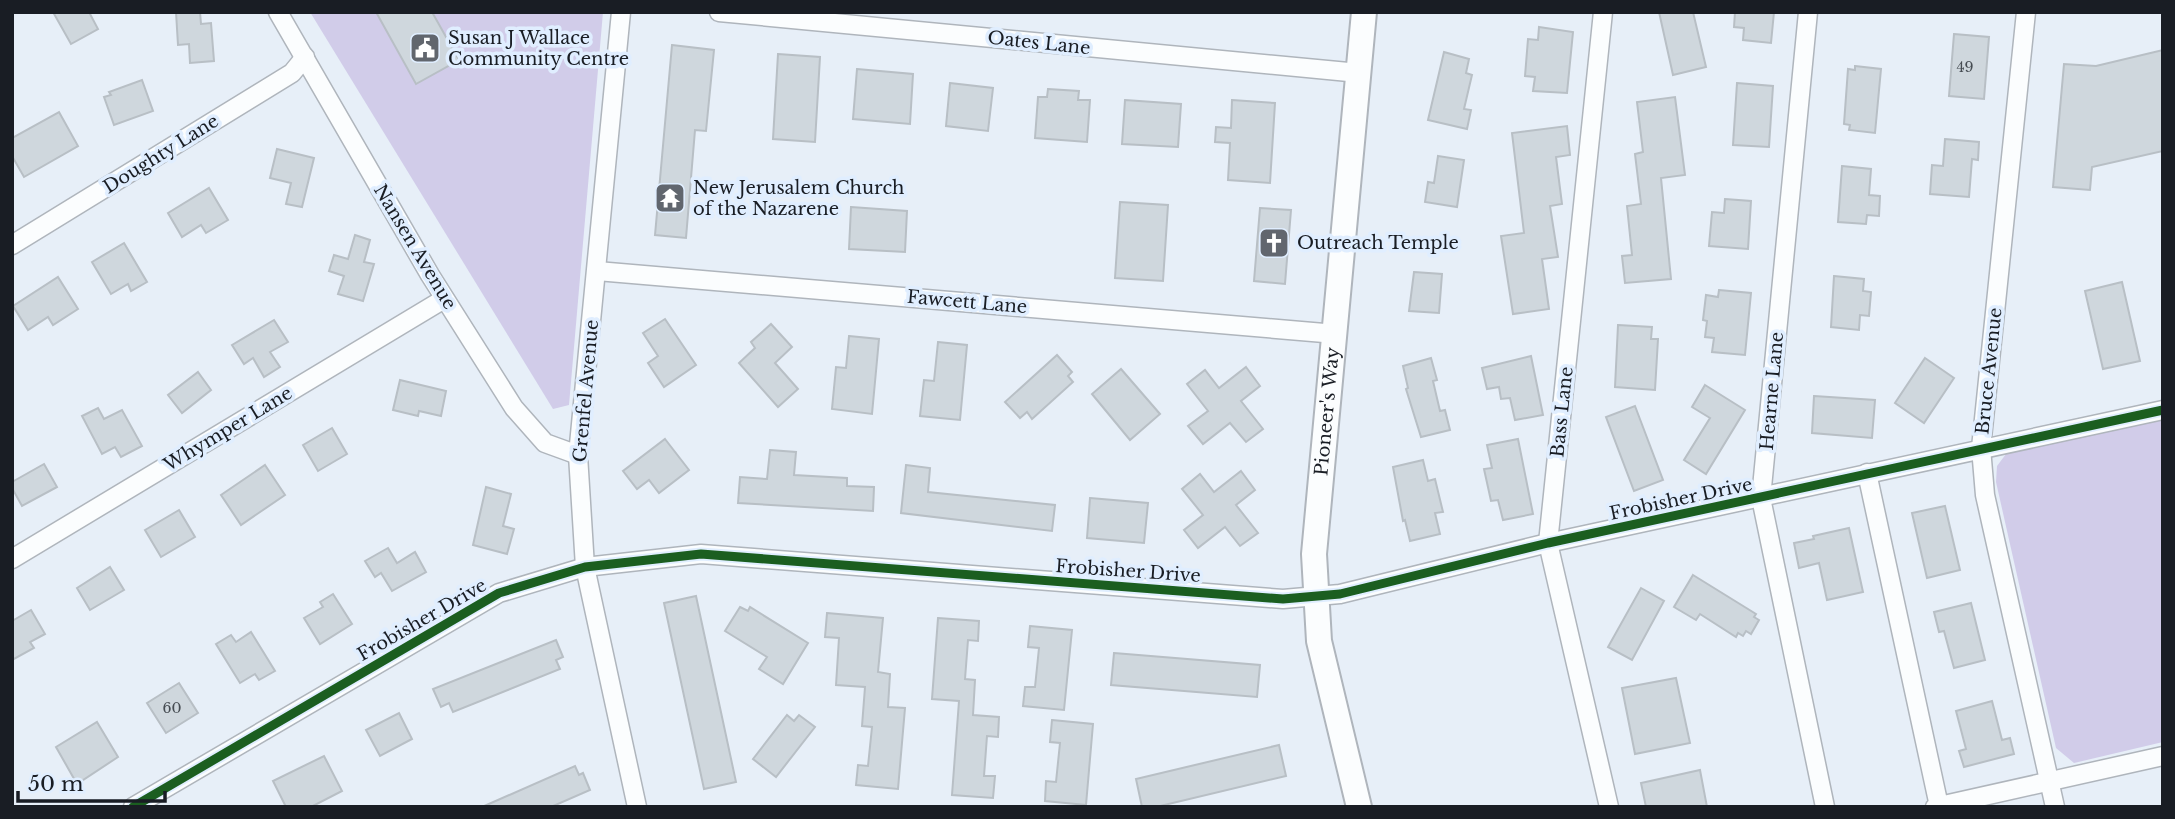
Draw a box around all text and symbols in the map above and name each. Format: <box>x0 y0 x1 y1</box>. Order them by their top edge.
place label: Susan J Wallace Community Centre <box>448 27 629 70</box>
street label: Oates Lane <box>987 27 1091 59</box>
public building icon: Susan J Wallace Community Centre <box>408 31 442 65</box>
house number: 49 <box>1956 58 1974 76</box>
street label: Doughty Lane <box>99 110 223 198</box>
place label: New Jerusalem Church of the Nazarene <box>693 177 904 220</box>
street label: Nansen Avenue <box>369 181 461 313</box>
temple icon: New Jerusalem Church of the Nazarene <box>653 181 687 215</box>
church icon: Outreach Temple <box>1257 226 1291 260</box>
place label: Outreach Temple <box>1297 232 1459 254</box>
street label: Fawcett Lane <box>906 286 1028 318</box>
street label: Bruce Avenue <box>1971 306 2007 436</box>
street label: Grenfel Avenue <box>569 319 603 463</box>
street label: Hearne Lane <box>1756 331 1788 451</box>
street label: Pioneer's Way <box>1310 346 1344 477</box>
street label: Bass Lane <box>1546 366 1578 458</box>
street label: Whymper Lane <box>159 382 296 477</box>
street label: Frobisher Drive <box>1608 473 1754 525</box>
street label: Frobisher Drive <box>1055 555 1201 587</box>
street label: Frobisher Drive <box>353 574 491 666</box>
house number: 60 <box>163 699 182 717</box>
scale bar <box>18 760 164 804</box>
text: 50 m <box>28 771 84 797</box>

